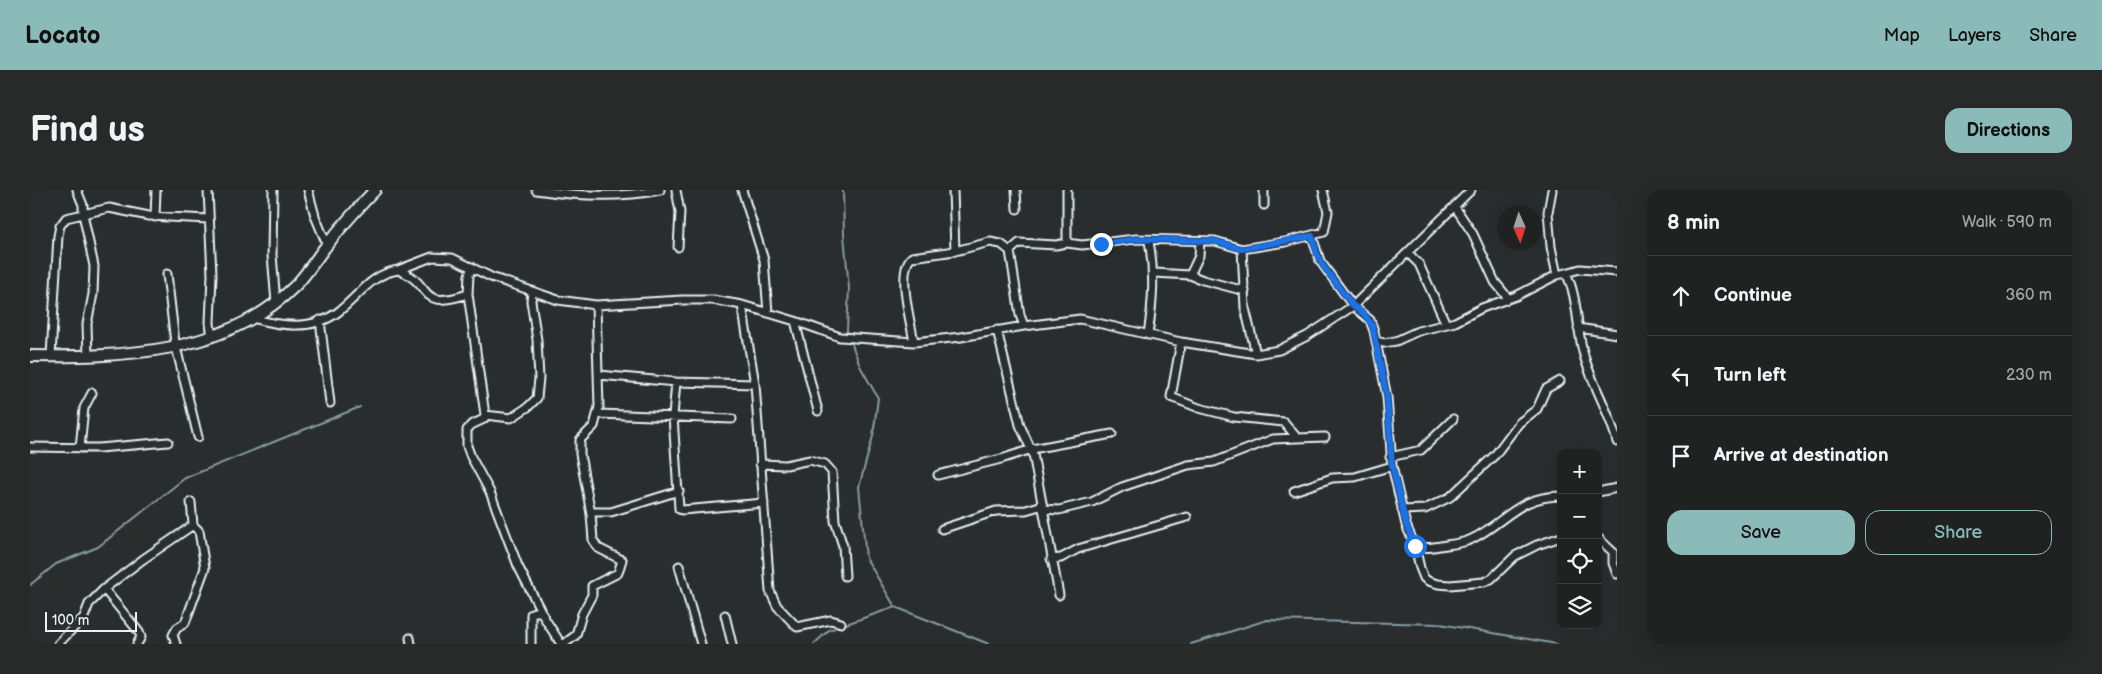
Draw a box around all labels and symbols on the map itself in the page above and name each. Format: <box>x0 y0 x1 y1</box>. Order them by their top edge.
north arrow <box>1497 205 1542 250</box>
route end <box>1090 233 1113 256</box>
route start <box>1404 535 1427 558</box>
scale bar <box>45 609 138 632</box>

